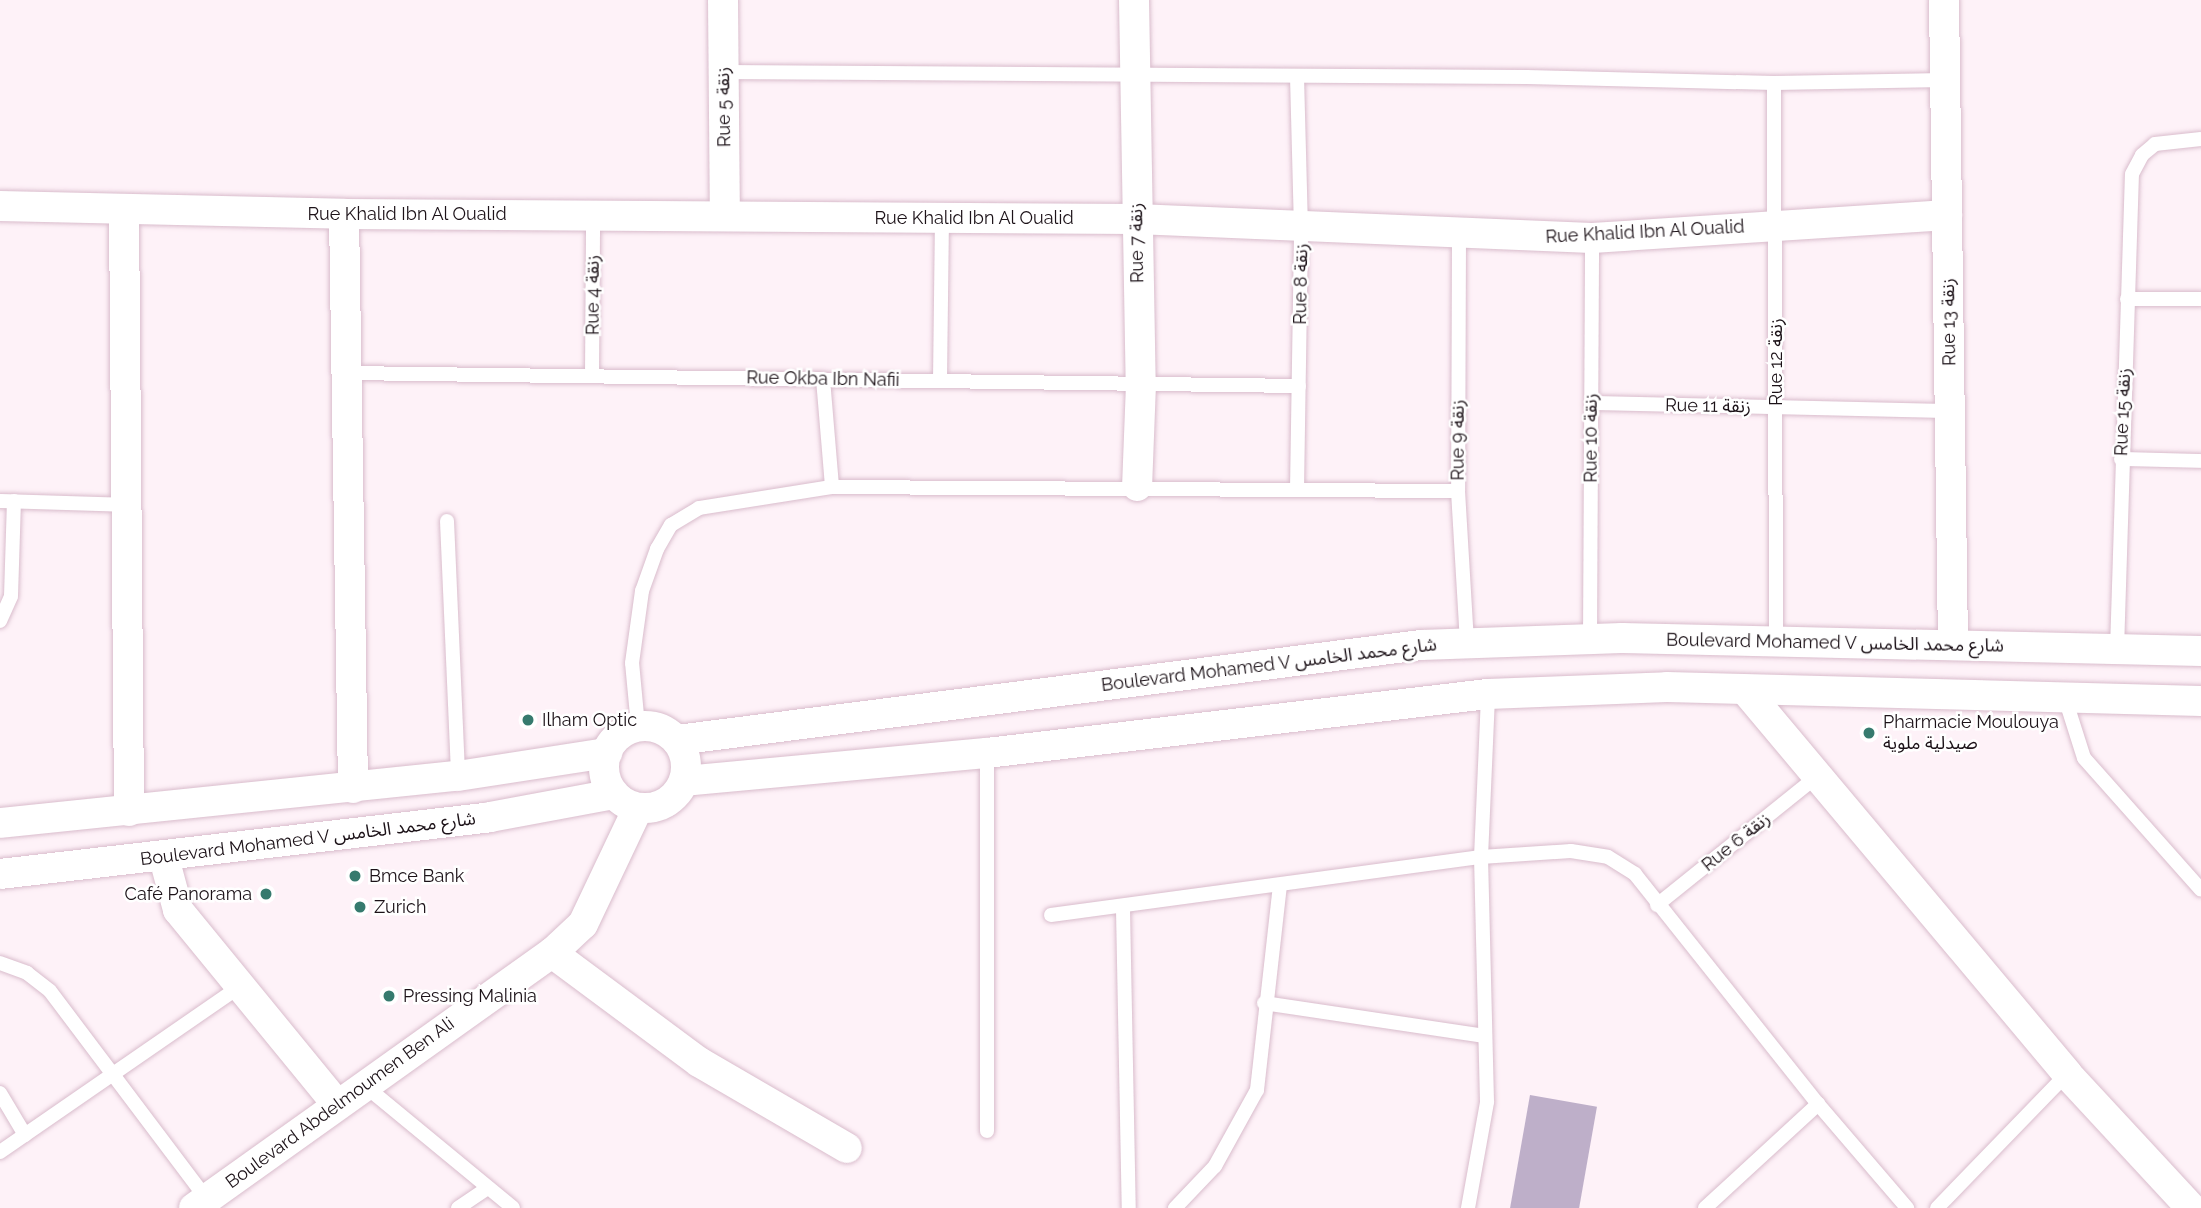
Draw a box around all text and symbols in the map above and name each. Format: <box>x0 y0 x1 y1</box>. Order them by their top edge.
street label: Rue 5 زنقة <box>712 67 736 147</box>
street label: Rue Khalid Ibn Al Oualid <box>307 203 507 225</box>
street label: Rue 7 زنقة <box>1126 203 1148 283</box>
street label: Rue Khalid Ibn Al Oualid <box>874 207 1074 229</box>
street label: Rue Khalid Ibn Al Oualid <box>1544 216 1746 248</box>
street label: Rue 8 زنقة <box>1289 243 1313 325</box>
street label: Rue 4 زنقة <box>582 255 604 335</box>
street label: Rue 13 زنقة <box>1937 278 1961 366</box>
street label: Rue 12 زنقة <box>1765 318 1787 406</box>
street label: Rue Okba Ibn Nafii <box>746 367 900 391</box>
street label: Rue 15 زنقة <box>2111 368 2135 456</box>
street label: Rue 10 زنقة <box>1580 393 1602 483</box>
street label: Rue 11 زنقة <box>1665 394 1751 418</box>
street label: Rue 9 زنقة <box>1447 399 1469 481</box>
street label: Boulevard Mohamed V شارع محمد الخامس <box>1665 629 2005 657</box>
street label: Boulevard Mohamed V شارع محمد الخامس <box>1099 634 1439 696</box>
place label: Ilham Optic <box>542 709 637 731</box>
marker: Ilham Optic <box>520 712 536 728</box>
place label: Pharmacie Moulouya صيدلية ملوية <box>1883 712 2059 754</box>
marker: Pharmacie Moulouya صيدلية ملوية <box>1861 725 1877 741</box>
street label: Boulevard Mohamed V شارع محمد الخامس <box>138 808 478 870</box>
street label: Rue 6 زنقة <box>1698 808 1774 876</box>
place label: Bmce Bank <box>369 865 464 887</box>
marker: Bmce Bank <box>347 868 363 884</box>
place label: Café Panorama <box>125 883 252 905</box>
marker: Café Panorama <box>258 886 274 902</box>
place label: Zurich <box>374 896 426 918</box>
marker: Zurich <box>352 899 368 915</box>
place label: Pressing Malinia <box>403 985 537 1007</box>
marker: Pressing Malinia <box>381 988 397 1004</box>
street label: Boulevard Abdelmoumen Ben Ali <box>221 1012 459 1194</box>

